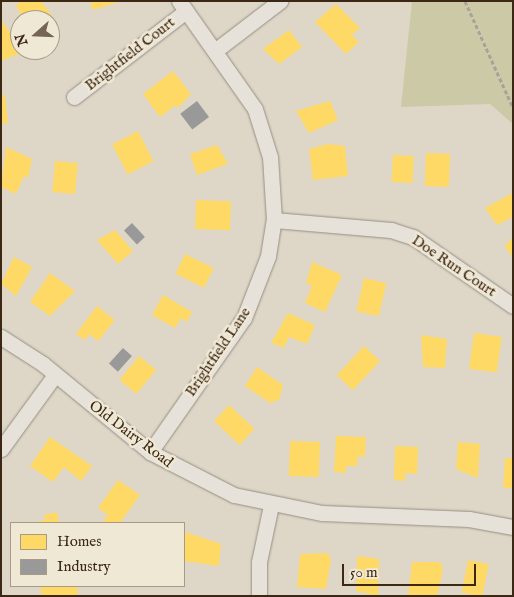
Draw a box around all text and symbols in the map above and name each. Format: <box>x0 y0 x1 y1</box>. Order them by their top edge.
north arrow <box>10 10 60 60</box>
street label: Brightfield Court <box>82 13 178 95</box>
text: N <box>11 31 32 49</box>
street label: Doe Run Court <box>408 231 500 301</box>
street label: Brightfield Lane <box>182 304 254 400</box>
street label: Old Dairy Road <box>86 397 176 471</box>
legend <box>10 522 185 587</box>
text: Homes <box>57 532 101 551</box>
scale bar <box>344 554 478 586</box>
text: Industry <box>57 557 111 576</box>
text: 50 m <box>350 563 378 582</box>

